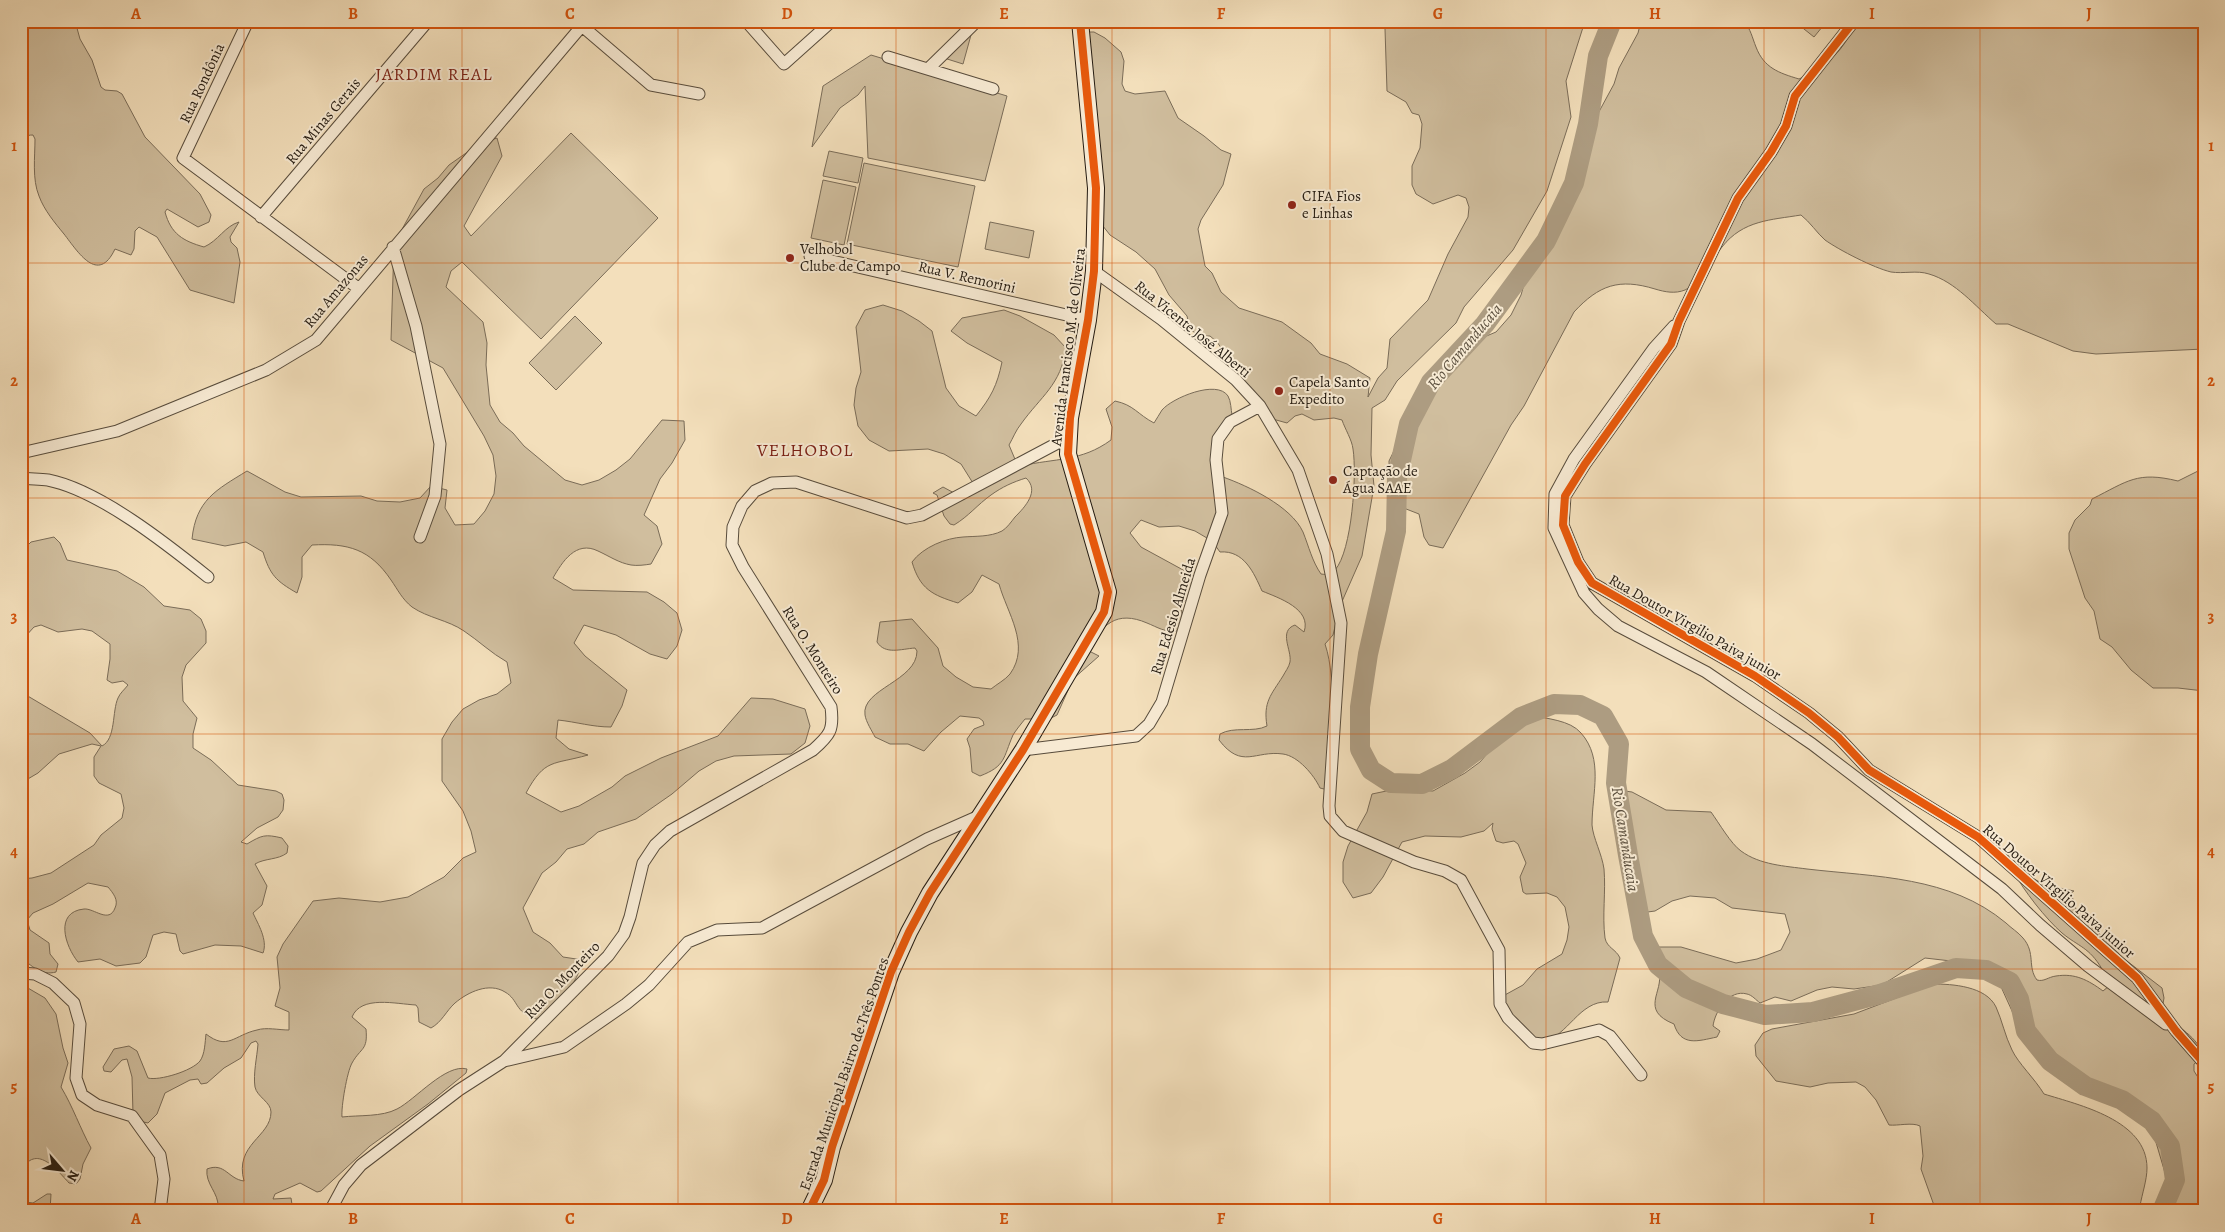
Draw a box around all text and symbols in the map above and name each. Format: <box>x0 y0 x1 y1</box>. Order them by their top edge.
text: A <box>130 3 142 25</box>
text: B <box>348 3 358 25</box>
text: C <box>565 3 575 25</box>
text: D <box>781 3 793 25</box>
text: E <box>999 3 1009 25</box>
text: F <box>1217 3 1226 25</box>
text: G <box>1433 3 1443 25</box>
text: H <box>1649 3 1661 25</box>
text: I <box>1869 3 1875 25</box>
text: J <box>2086 3 2092 25</box>
street label: Rua Rondônia <box>175 40 229 126</box>
district label: JARDIM REAL <box>375 62 493 86</box>
street label: Rua Minas Gerais <box>281 74 365 168</box>
text: 1 <box>11 135 17 157</box>
text: 1 <box>2208 135 2214 157</box>
place label: CIFA Fios e Linhas <box>1302 186 1361 223</box>
marker: CIFA Fios e Linhas <box>1286 199 1298 211</box>
place label: Velhobol Clube de Campo <box>799 239 900 276</box>
street label: Avenida Francisco M. de Oliveira <box>1046 247 1090 448</box>
street label: Rua Amazonas <box>299 250 373 332</box>
marker: Velhobol Clube de Campo <box>784 252 796 264</box>
street label: Rua V. Remorini <box>916 256 1018 298</box>
street label: Rua Vicente José Alberti <box>1131 276 1255 382</box>
water label: Rio Camanducaia <box>1422 299 1508 394</box>
text: 2 <box>10 370 18 392</box>
text: 2 <box>2207 370 2215 392</box>
place label: Capela Santo Expedito <box>1289 372 1369 409</box>
marker: Capela Santo Expedito <box>1273 385 1285 397</box>
district label: VELHOBOL <box>756 438 853 462</box>
place label: Captação de Água SAAE <box>1342 461 1418 498</box>
marker: Captação de Água SAAE <box>1327 474 1339 486</box>
street label: Rua Edesio Almeida <box>1146 555 1200 677</box>
street label: Rua Doutor Virgilio Paiva junior <box>1605 569 1785 685</box>
street label: Rua O. Monteiro <box>778 602 848 698</box>
text: 3 <box>11 606 18 628</box>
text: 3 <box>2208 606 2215 628</box>
water label: Rio Camanducaia <box>1606 785 1644 894</box>
street label: Rua Doutor Virgilio Paiva junior <box>1979 819 2140 963</box>
text: 4 <box>10 841 18 863</box>
text: 4 <box>2207 841 2215 863</box>
street label: Rua O. Monteiro <box>520 937 604 1023</box>
street label: Estrada Municipal Bairro de Três Pontes <box>795 955 893 1193</box>
text: 5 <box>11 1076 18 1098</box>
text: 5 <box>2208 1076 2215 1098</box>
north arrow <box>38 1144 88 1194</box>
text: N <box>62 1167 84 1185</box>
text: A <box>130 1208 142 1230</box>
text: B <box>348 1208 358 1230</box>
text: C <box>565 1208 575 1230</box>
text: D <box>781 1208 793 1230</box>
text: E <box>999 1208 1009 1230</box>
text: F <box>1217 1208 1226 1230</box>
text: G <box>1433 1208 1443 1230</box>
text: H <box>1649 1208 1661 1230</box>
text: I <box>1869 1208 1875 1230</box>
text: J <box>2086 1208 2092 1230</box>

